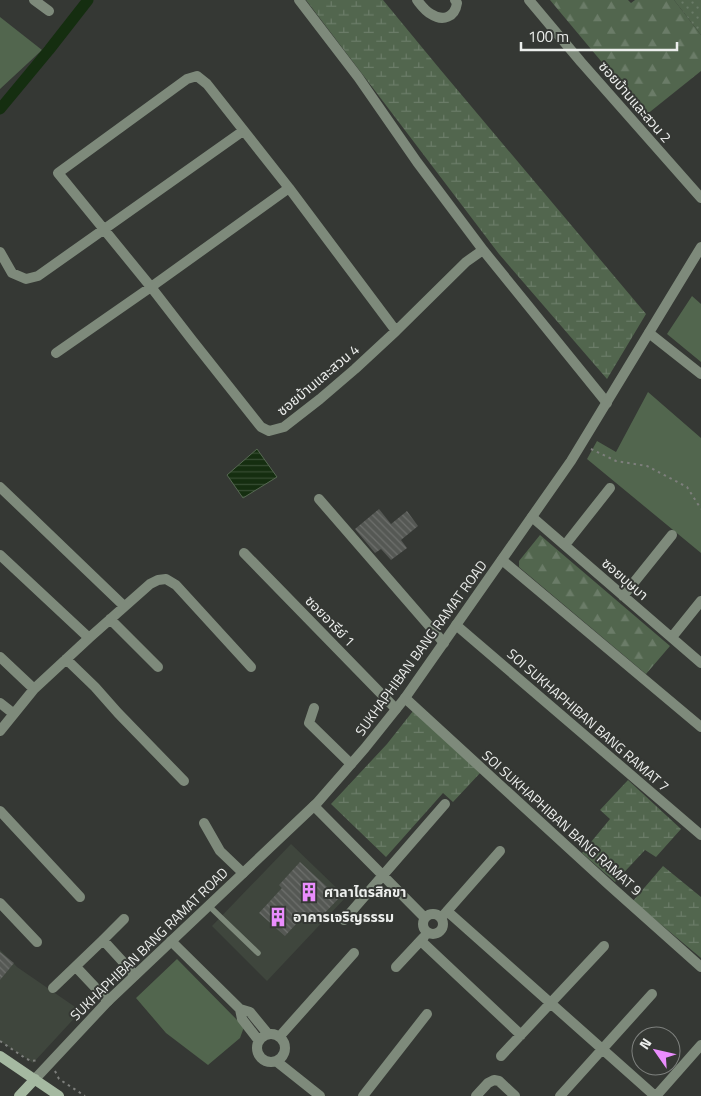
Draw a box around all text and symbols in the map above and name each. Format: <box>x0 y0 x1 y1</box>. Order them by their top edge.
scale bar <box>521 20 677 52</box>
text: 100 m <box>528 25 569 48</box>
street label: ซอยบ้านและสวน 2 <box>594 56 677 147</box>
street label: ซอยบ้านและสวน 4 <box>272 339 364 420</box>
street label: ซอยบุษบา <box>597 552 653 605</box>
street label: SUKHAPHIBAN BANG RAMAT ROAD <box>350 555 492 740</box>
street label: ซอยอารีย์ 1 <box>301 590 360 651</box>
street label: SOI SUKHAPHIBAN BANG RAMAT 7 <box>503 643 674 796</box>
street label: SOI SUKHAPHIBAN BANG RAMAT 9 <box>478 745 647 900</box>
street label: SUKHAPHIBAN BANG RAMAT ROAD <box>65 862 232 1025</box>
building icon: ศาลาไตรสิกขา <box>298 881 320 903</box>
place label: ศาลาไตรสิกขา <box>324 881 406 902</box>
building icon: อาคารเจริญธรรม <box>267 906 289 928</box>
place label: อาคารเจริญธรรม <box>293 906 394 927</box>
north arrow <box>631 1026 681 1076</box>
text: N <box>633 1034 656 1053</box>

